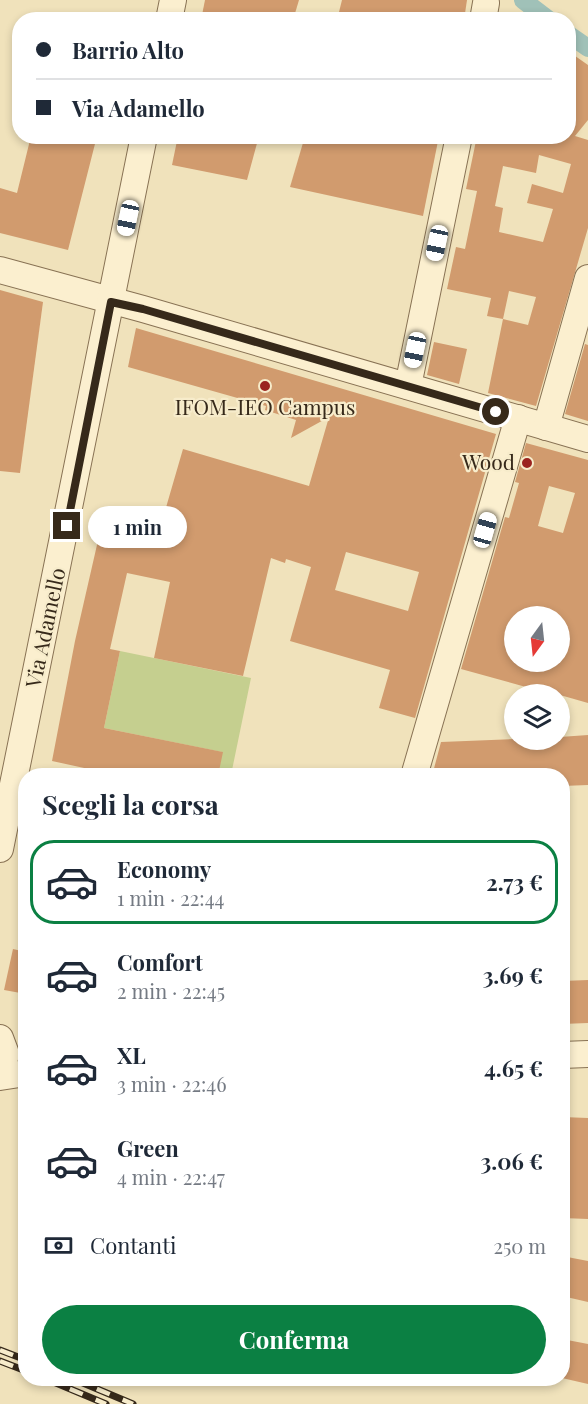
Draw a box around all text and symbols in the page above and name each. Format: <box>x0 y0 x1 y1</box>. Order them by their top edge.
text: Barrio Alto <box>72 35 184 65</box>
text: Via Adamello <box>72 93 205 123</box>
car <box>115 199 141 237</box>
car <box>424 224 450 262</box>
car <box>402 331 428 369</box>
marker: IFOM-IEO Campus <box>258 379 272 393</box>
place label: IFOM-IEO Campus <box>175 392 355 420</box>
route start <box>482 398 509 425</box>
place label: Wood <box>461 447 515 475</box>
marker: Wood <box>520 456 534 470</box>
callout: 1 min <box>88 505 187 547</box>
car <box>471 510 499 550</box>
route end <box>53 512 80 539</box>
text: 1 min <box>113 513 162 540</box>
street label: Via Adamello <box>17 565 70 691</box>
north arrow <box>504 606 570 672</box>
map controls <box>504 606 570 750</box>
button: layers <box>504 684 570 750</box>
text: Scegli la corsa <box>42 786 219 822</box>
text: Economy <box>117 854 211 884</box>
icon: car <box>45 855 99 909</box>
text: 2.73 € <box>486 867 543 897</box>
text: 1 min · 22:44 <box>117 884 224 911</box>
text: Comfort <box>117 947 203 977</box>
icon: car <box>45 948 99 1002</box>
text: 3.69 € <box>483 960 543 990</box>
text: 2 min · 22:45 <box>117 977 225 1004</box>
text: XL <box>117 1040 146 1070</box>
icon: car <box>45 1041 99 1095</box>
text: 4.65 € <box>484 1053 543 1083</box>
text: 3 min · 22:46 <box>117 1070 227 1097</box>
text: Green <box>117 1133 179 1163</box>
icon: car <box>45 1134 99 1188</box>
text: 3.06 € <box>481 1146 543 1176</box>
text: 4 min · 22:47 <box>117 1163 225 1190</box>
icon: cash <box>42 1229 75 1262</box>
text: Contanti <box>90 1230 176 1260</box>
text: 250 m <box>493 1232 546 1259</box>
button: Conferma <box>42 1305 546 1374</box>

